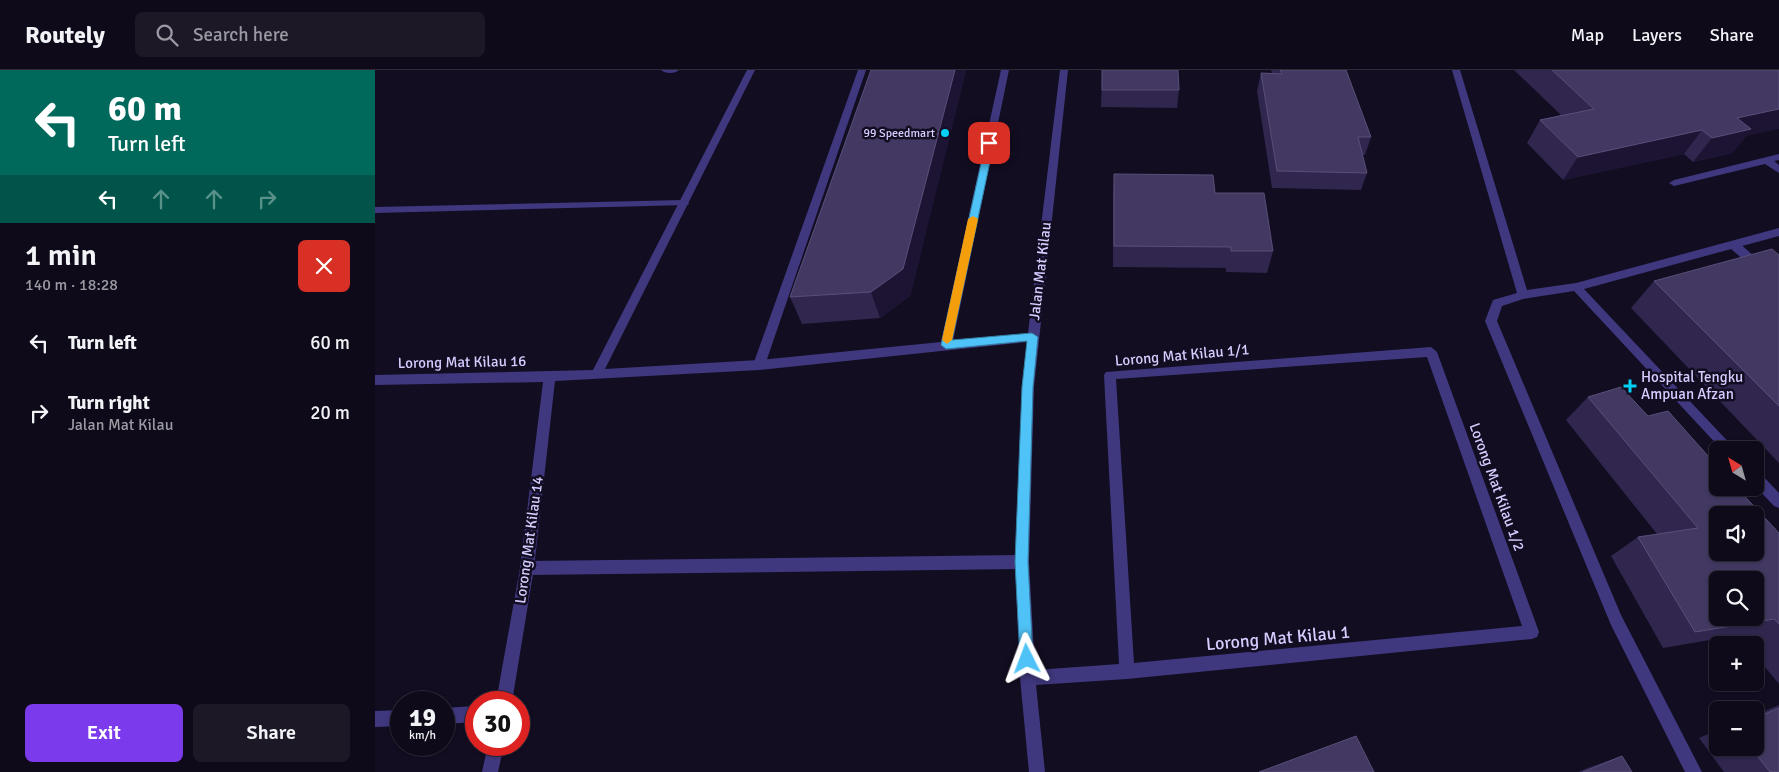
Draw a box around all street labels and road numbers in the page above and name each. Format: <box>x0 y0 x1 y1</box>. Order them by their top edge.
street label: Jalan Mat Kilau <box>1025 221 1055 321</box>
street label: Lorong Mat Kilau 1/1 <box>1114 340 1250 370</box>
street label: Lorong Mat Kilau 16 <box>398 352 526 372</box>
street label: Lorong Mat Kilau 1/2 <box>1465 421 1529 553</box>
street label: Lorong Mat Kilau 14 <box>511 475 547 605</box>
street label: Lorong Mat Kilau 1 <box>1205 621 1351 655</box>

